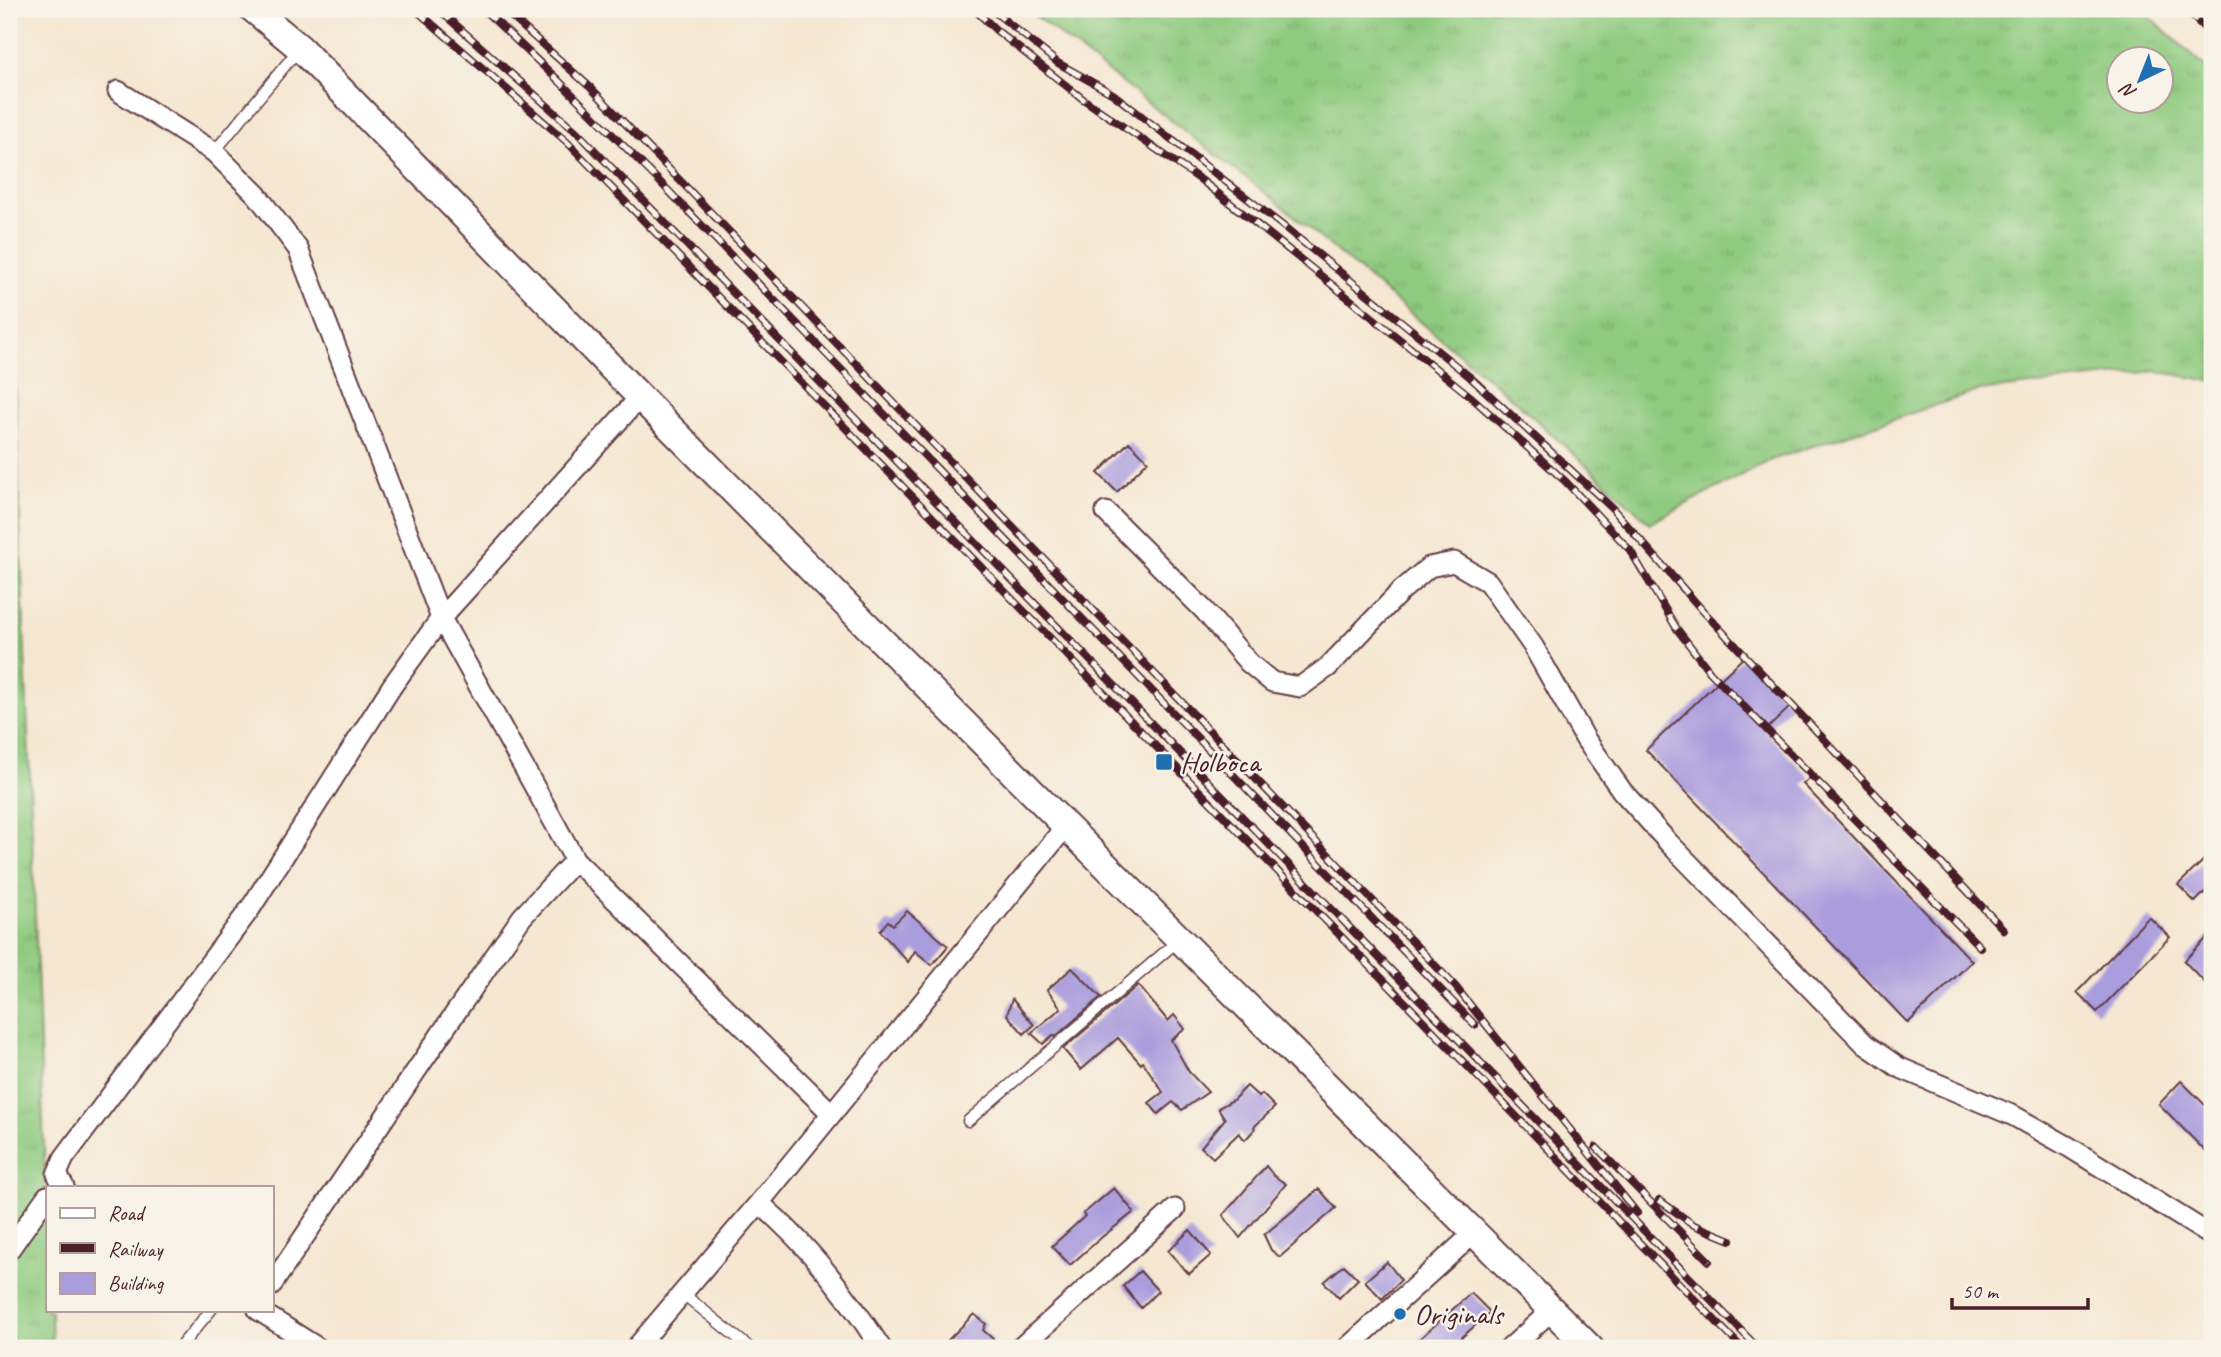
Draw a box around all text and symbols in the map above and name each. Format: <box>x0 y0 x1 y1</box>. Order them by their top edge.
north arrow <box>2106 46 2176 116</box>
text: N <box>2114 77 2142 104</box>
place label: Holboca <box>1180 743 1262 781</box>
marker: Holboca <box>1154 752 1174 772</box>
legend <box>46 1186 273 1312</box>
text: Road <box>108 1200 147 1226</box>
text: Railway <box>108 1236 164 1262</box>
scale bar <box>1952 1266 2088 1310</box>
text: Building <box>108 1270 165 1296</box>
text: 50 m <box>1962 1278 2000 1304</box>
place label: Originals <box>1414 1295 1506 1333</box>
marker: Originals <box>1392 1306 1408 1322</box>

